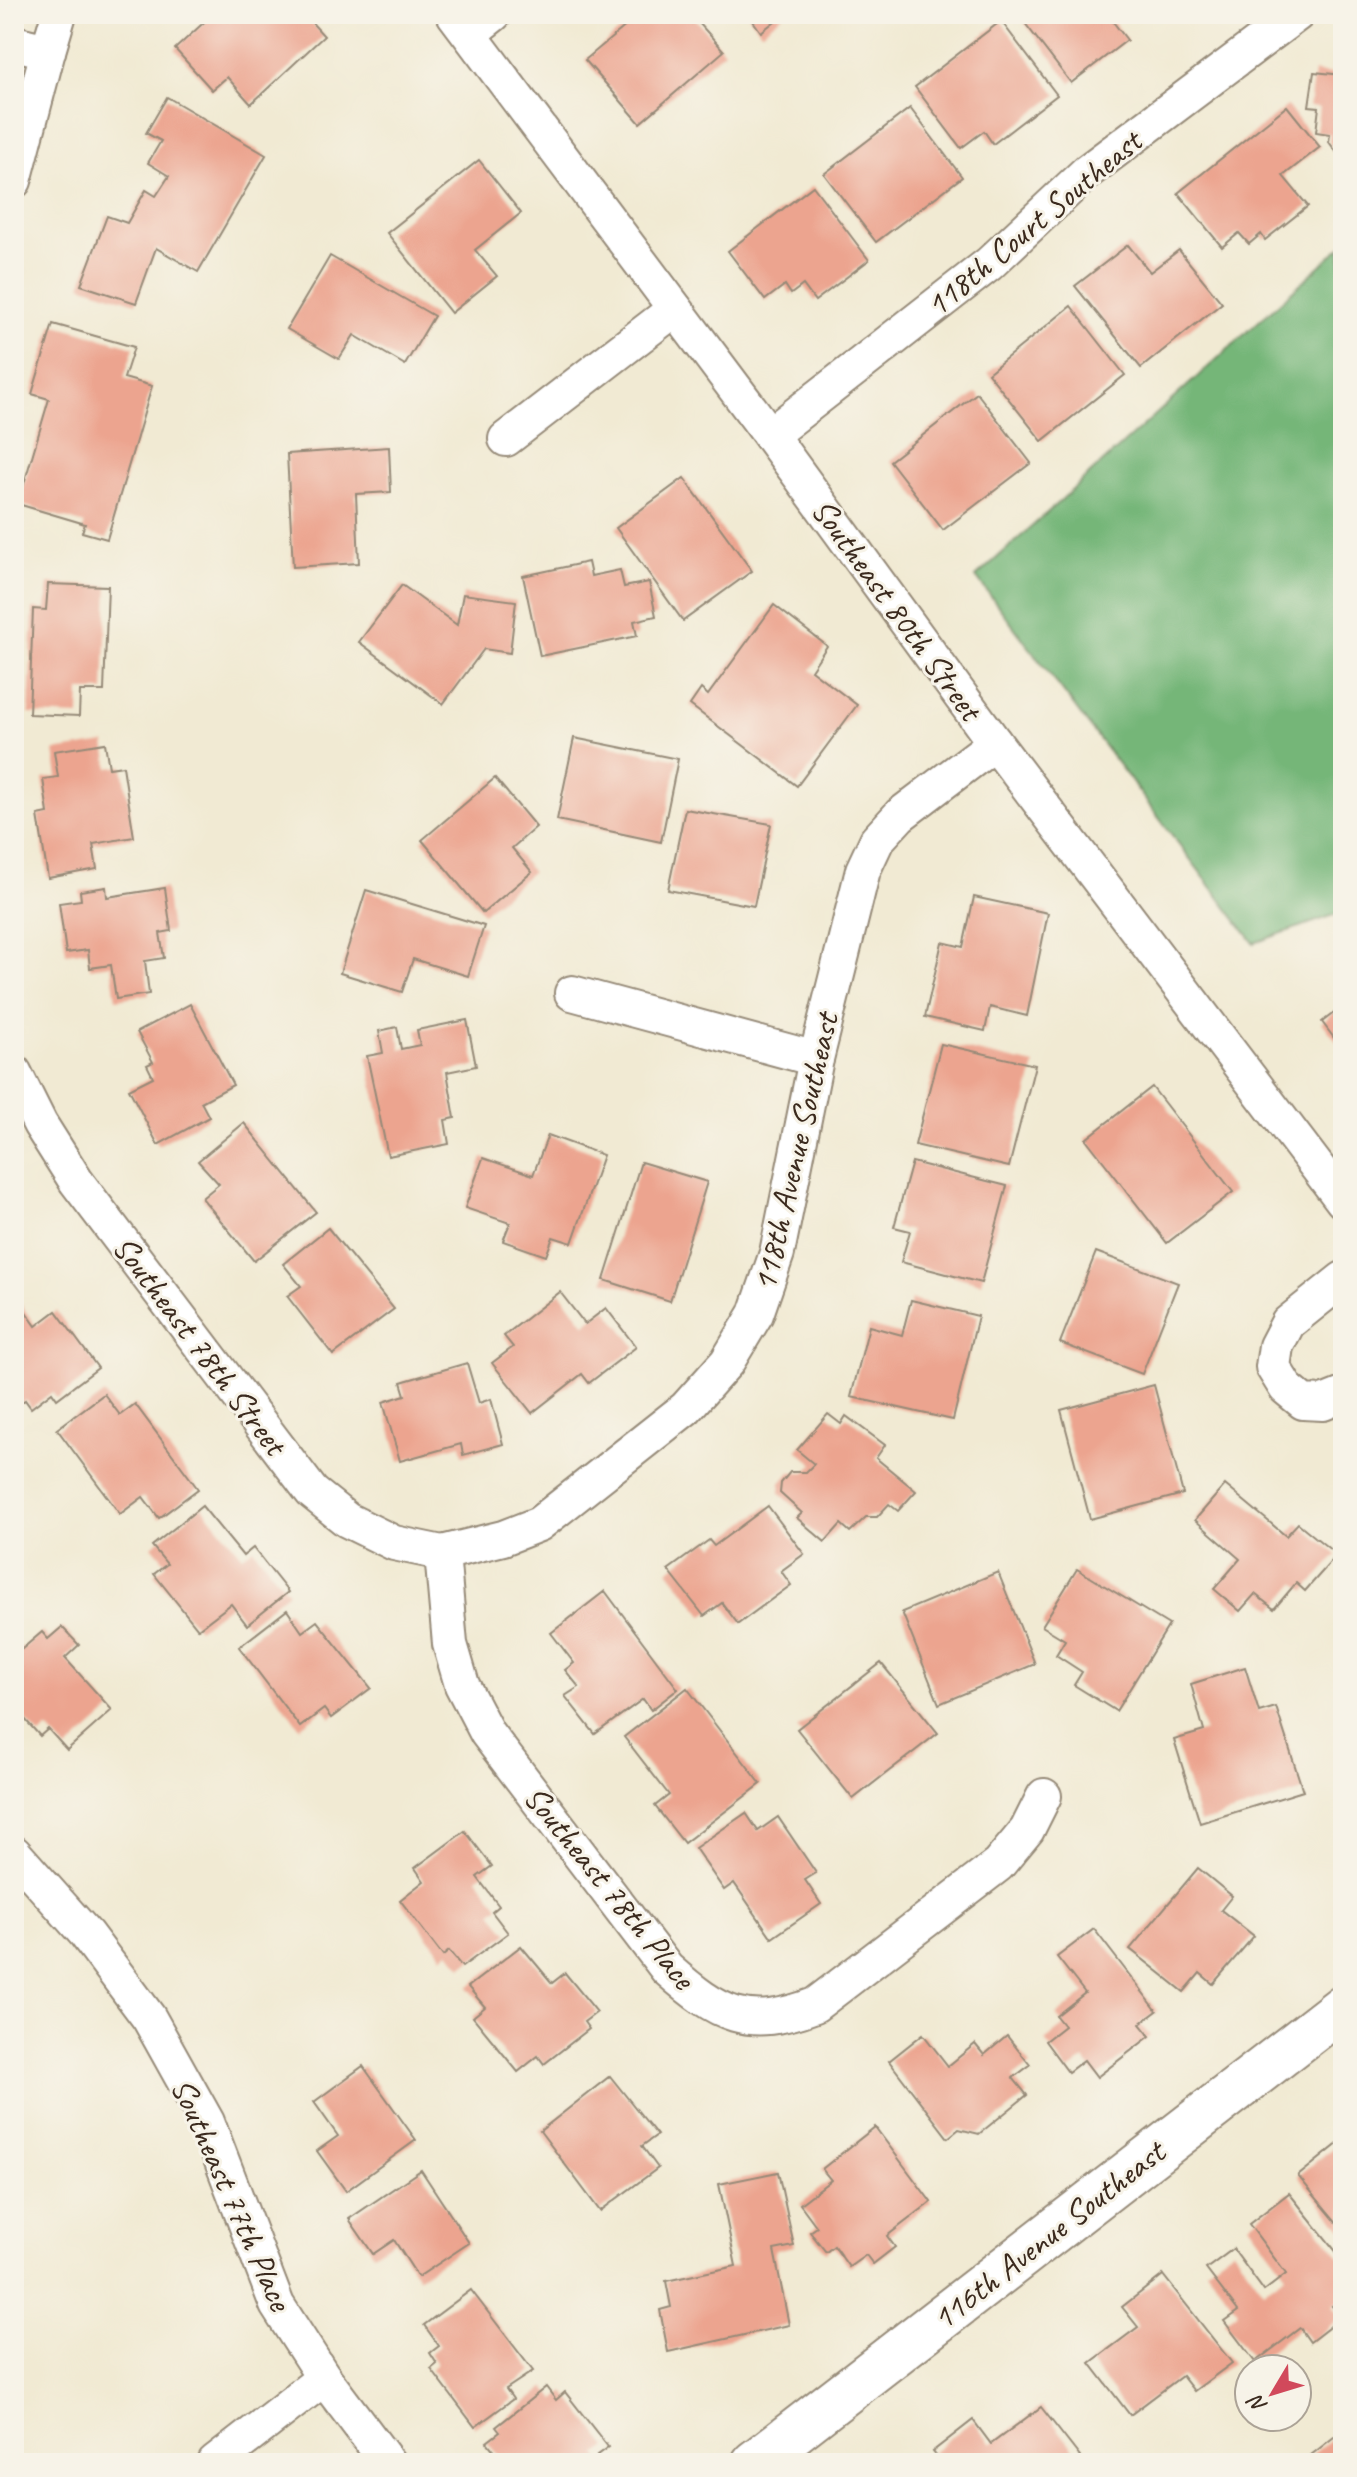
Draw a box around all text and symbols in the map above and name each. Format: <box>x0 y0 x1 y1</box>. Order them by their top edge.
street label: 118th Court Southeast <box>916 118 1153 326</box>
street label: Southeast 80th Street <box>802 490 994 731</box>
street label: 118th Avenue Southeast <box>742 1005 849 1295</box>
street label: Southeast 78th Street <box>104 1227 299 1466</box>
street label: Southeast 78th Place <box>515 1777 706 1999</box>
street label: Southeast 77th Place <box>162 2071 303 2318</box>
street label: 116th Avenue Southeast <box>923 2128 1176 2339</box>
north arrow <box>1233 2353 1313 2433</box>
text: N <box>1241 2388 1273 2419</box>

